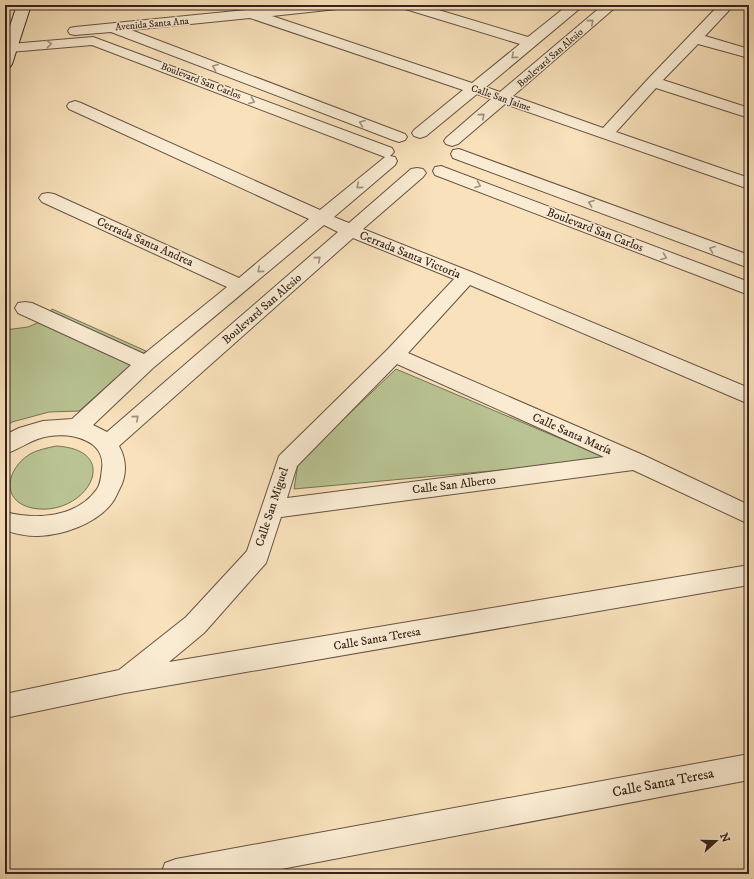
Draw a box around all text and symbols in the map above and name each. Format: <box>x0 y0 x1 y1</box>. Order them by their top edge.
street label: Avenida Santa Ana <box>115 15 190 33</box>
one-way arrow <box>586 20 594 27</box>
street label: Boulevard San Alesio <box>514 26 586 90</box>
one-way arrow <box>46 40 52 49</box>
one-way arrow <box>512 52 519 59</box>
street label: Boulevard San Carlos <box>159 60 244 102</box>
one-way arrow <box>211 63 218 71</box>
street label: Calle San Jaime <box>470 82 532 114</box>
one-way arrow <box>248 96 255 104</box>
one-way arrow <box>477 114 484 121</box>
one-way arrow <box>359 120 366 128</box>
one-way arrow <box>474 181 481 189</box>
one-way arrow <box>357 182 364 189</box>
one-way arrow <box>587 200 594 208</box>
street label: Boulevard San Carlos <box>545 205 645 255</box>
street label: Cerrada Santa Andrea <box>94 214 196 270</box>
street label: Cerrada Santa Victoria <box>357 228 464 282</box>
one-way arrow <box>709 245 716 253</box>
one-way arrow <box>661 252 668 260</box>
one-way arrow <box>314 257 321 264</box>
one-way arrow <box>257 265 264 272</box>
street label: Boulevard San Alesio <box>219 270 305 348</box>
street label: Calle Santa María <box>530 410 615 459</box>
one-way arrow <box>131 416 139 423</box>
street label: Calle San Miguel <box>252 465 292 548</box>
street label: Calle San Alberto <box>411 472 497 498</box>
street label: Calle Santa Teresa <box>332 624 423 654</box>
street label: Calle Santa Teresa <box>611 764 715 802</box>
north arrow <box>696 821 736 861</box>
text: N <box>716 831 733 844</box>

